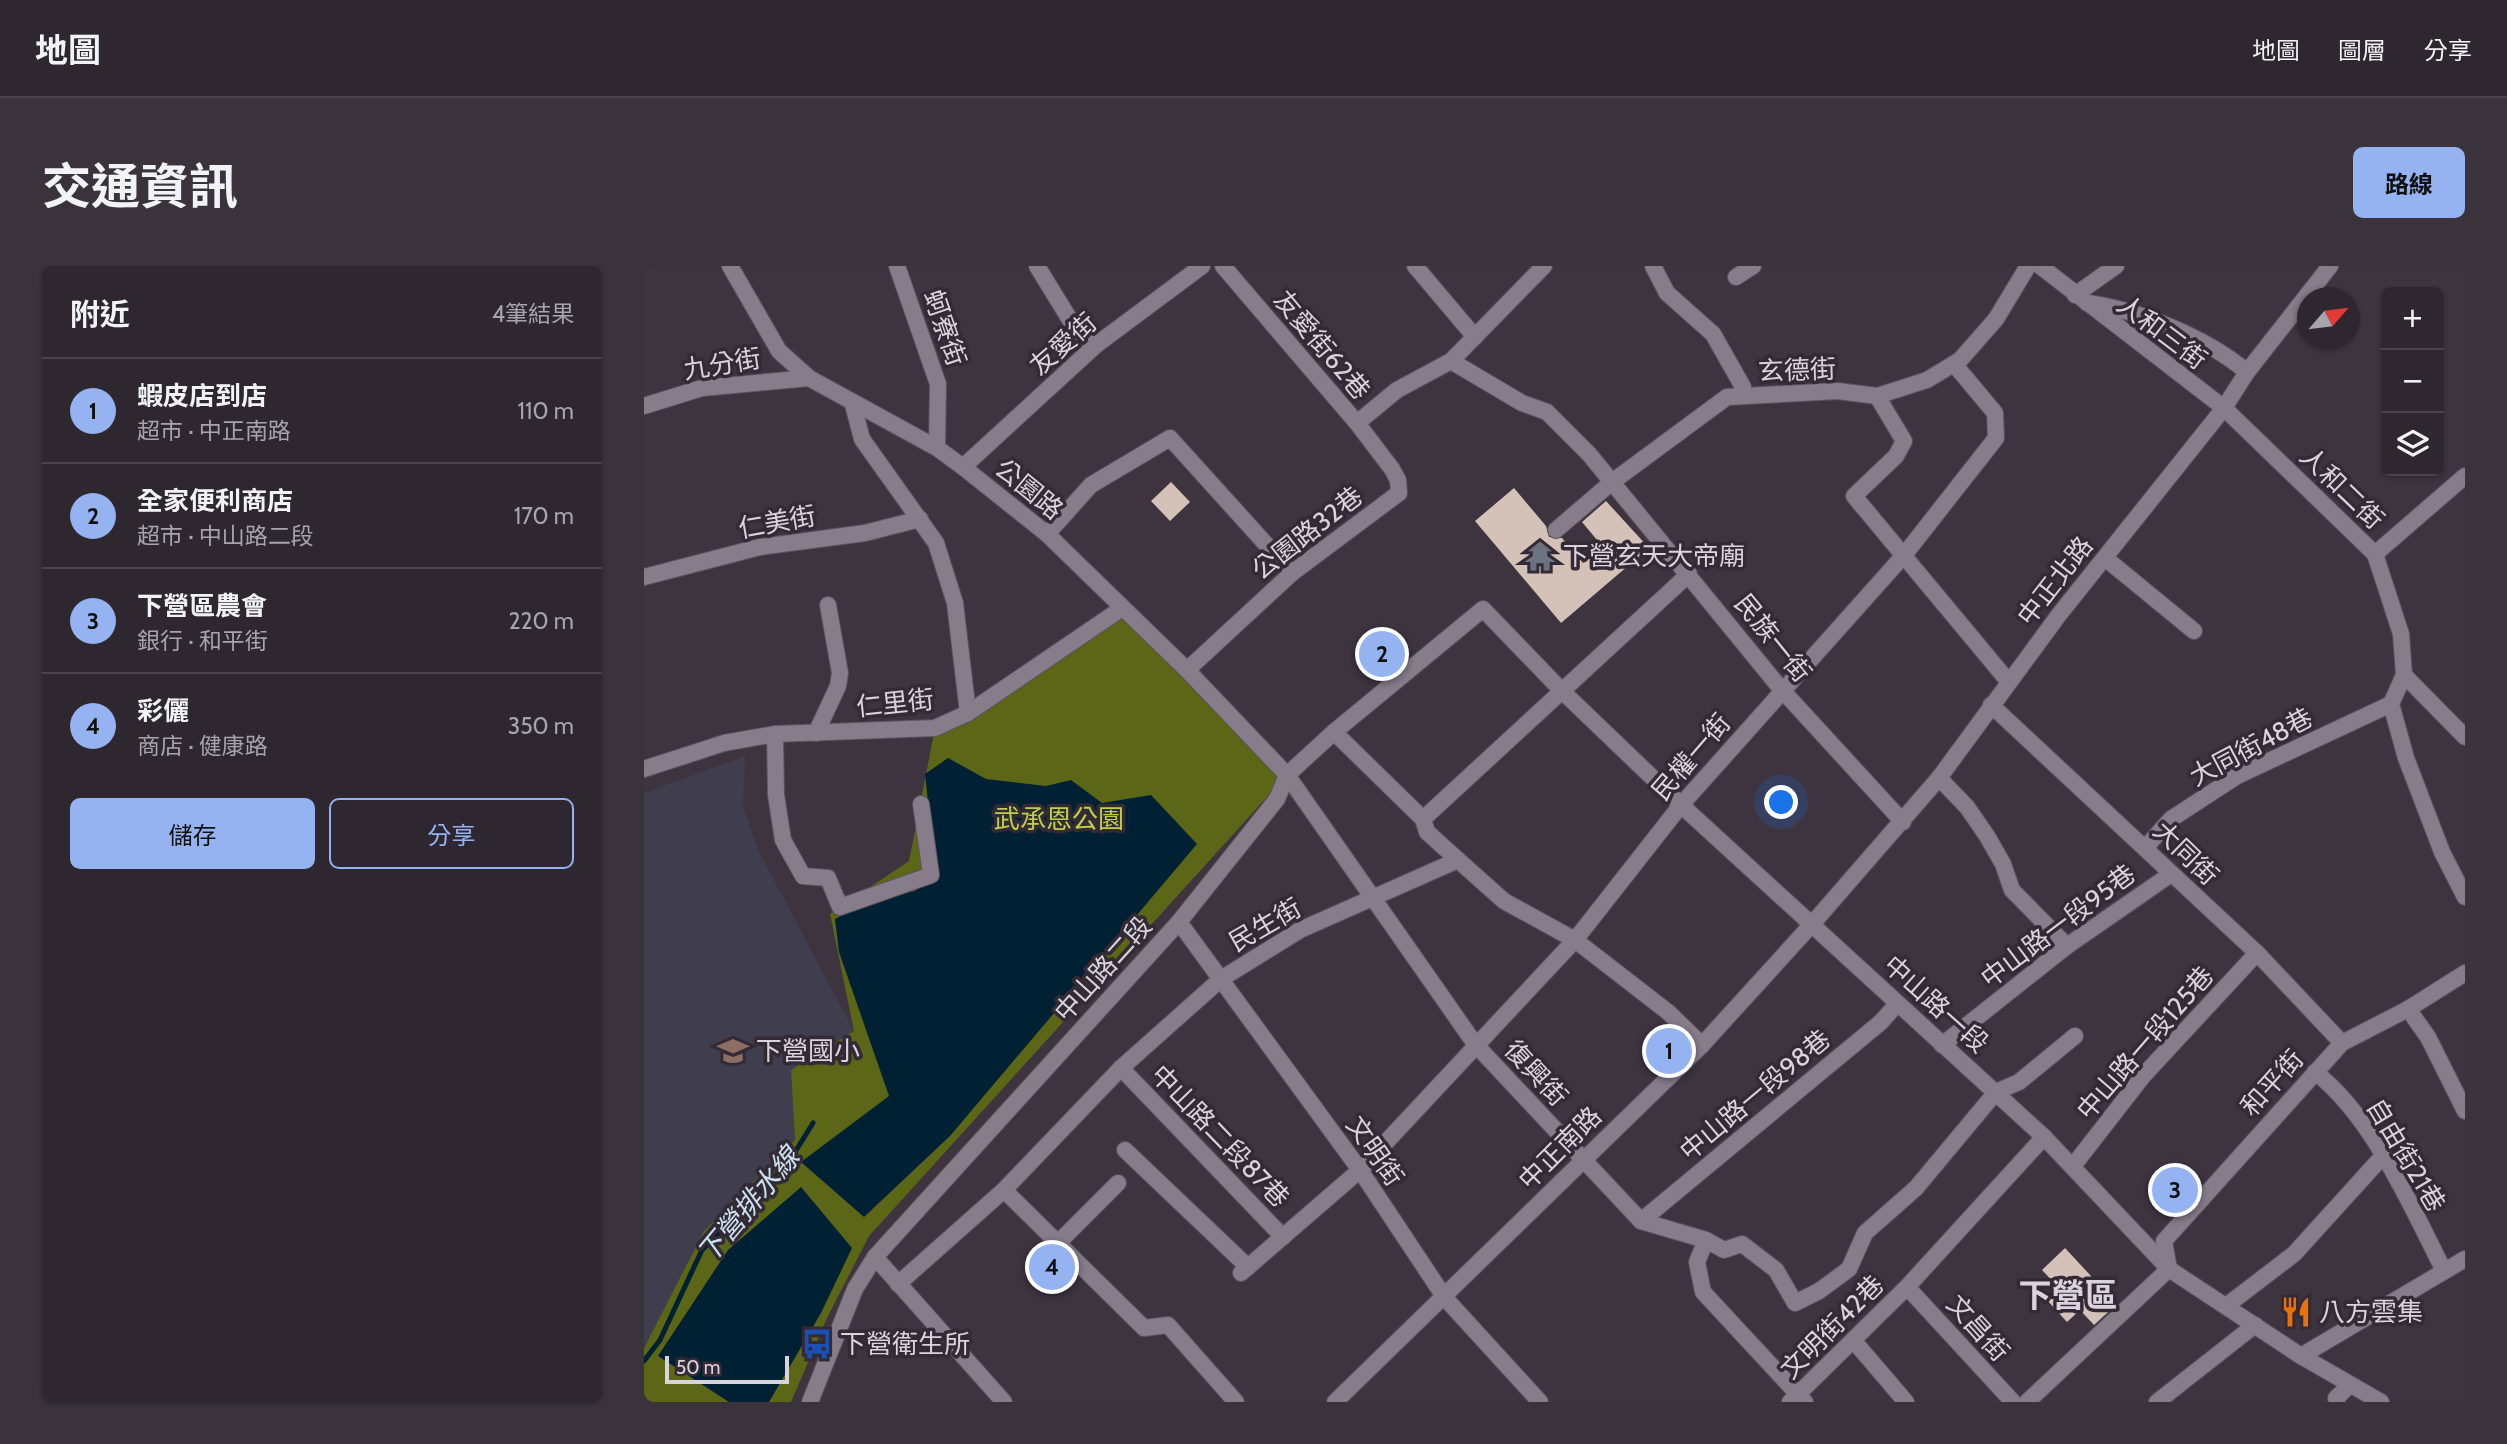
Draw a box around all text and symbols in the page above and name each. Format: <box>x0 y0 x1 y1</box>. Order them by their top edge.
text: 地圖 <box>35 30 101 70</box>
text: 地圖 <box>2252 36 2300 65</box>
text: 圖層 <box>2338 36 2386 65</box>
text: 分享 <box>2424 36 2472 65</box>
button: 路線 <box>2353 147 2465 218</box>
text: 交通資訊 <box>42 157 238 216</box>
street label: 友愛街62巷 <box>1267 284 1377 406</box>
street label: 蚵寮街 <box>917 286 973 370</box>
north arrow <box>2297 287 2360 350</box>
map controls <box>2381 287 2444 476</box>
button: + <box>2381 287 2444 350</box>
street label: 人和三街 <box>2111 288 2213 376</box>
text: 附近 <box>70 296 130 333</box>
text: 4筆結果 <box>492 300 574 328</box>
street label: 友愛街 <box>1023 306 1103 382</box>
street label: 九分街 <box>681 342 763 386</box>
button: − <box>2381 350 2444 413</box>
street label: 玄德街 <box>1757 353 1837 387</box>
text: 蝦皮店到店 <box>137 380 267 412</box>
text: 1 <box>89 397 97 425</box>
text: 110 m <box>518 397 574 425</box>
button: layers <box>2381 413 2444 476</box>
text: 超市 · 中正南路 <box>137 417 291 445</box>
street label: 人和二街 <box>2293 440 2391 536</box>
street label: 公園路 <box>989 452 1069 526</box>
street label: 公園路32巷 <box>1245 480 1369 586</box>
text: 全家便利商店 <box>137 485 293 517</box>
street label: 仁美街 <box>736 499 818 545</box>
text: 2 <box>87 502 99 530</box>
text: 170 m <box>514 502 574 530</box>
text: 超市 · 中山路二段 <box>137 522 314 550</box>
street label: 中正北路 <box>2010 530 2100 632</box>
temple icon: 下營玄天大帝廟 <box>1523 539 1557 573</box>
place label: 下營玄天大帝廟 <box>1563 540 1745 572</box>
street label: 民族一街 <box>1728 588 1818 688</box>
text: 下營區農會 <box>137 590 267 622</box>
text: 3 <box>87 607 99 635</box>
text: 220 m <box>508 607 574 635</box>
text: 銀行 · 和平街 <box>137 627 268 655</box>
pin: 2 <box>1359 628 1405 680</box>
street label: 仁里街 <box>855 683 935 723</box>
text: 彩儷 <box>137 695 189 727</box>
street label: 大同街48巷 <box>2184 701 2318 793</box>
street label: 民權一街 <box>1645 707 1737 807</box>
text: 4 <box>86 712 100 740</box>
text: 350 m <box>508 712 574 740</box>
text: 商店 · 健康路 <box>137 732 268 760</box>
your location <box>1764 785 1798 819</box>
button: 儲存 <box>70 798 315 869</box>
button: 分享 <box>329 798 574 869</box>
park label: 武承恩公園 <box>994 803 1124 835</box>
street label: 大同街 <box>2147 814 2225 892</box>
street label: 中山路一段95巷 <box>1975 858 2141 994</box>
street label: 民生街 <box>1223 892 1307 958</box>
street label: 中山路二段 <box>1048 910 1158 1028</box>
street label: 中山路一段 <box>1877 949 1995 1059</box>
street label: 中山路一段125巷 <box>2070 960 2220 1126</box>
street label: 中山路一段98巷 <box>1673 1023 1837 1167</box>
pin: 1 <box>1646 1025 1692 1077</box>
school or university icon: 下營國小 <box>716 1034 750 1068</box>
street label: 復興街 <box>1498 1034 1574 1112</box>
place label: 下營國小 <box>756 1035 860 1067</box>
street label: 和平街 <box>2234 1043 2310 1123</box>
street label: 中山路二段87巷 <box>1144 1058 1296 1214</box>
street label: 自由街21巷 <box>2360 1093 2452 1217</box>
street label: 中正南路 <box>1512 1100 1608 1196</box>
street label: 文明街 <box>1340 1110 1410 1192</box>
water label: 下營排水線 <box>690 1138 808 1270</box>
pin: 3 <box>2152 1164 2198 1216</box>
pin: 4 <box>1029 1241 1075 1293</box>
street label: 文明街42巷 <box>1774 1269 1890 1385</box>
district label: 下營區 <box>2019 1275 2118 1315</box>
street label: 文昌街 <box>1940 1288 2016 1368</box>
restaurant icon: 八方雲集 <box>2279 1295 2313 1329</box>
place label: 八方雲集 <box>2319 1296 2423 1328</box>
bus stop icon: 下營衛生所 <box>800 1327 834 1361</box>
place label: 下營衛生所 <box>840 1328 970 1360</box>
scale bar <box>665 1353 789 1385</box>
text: 50 m <box>676 1356 720 1379</box>

